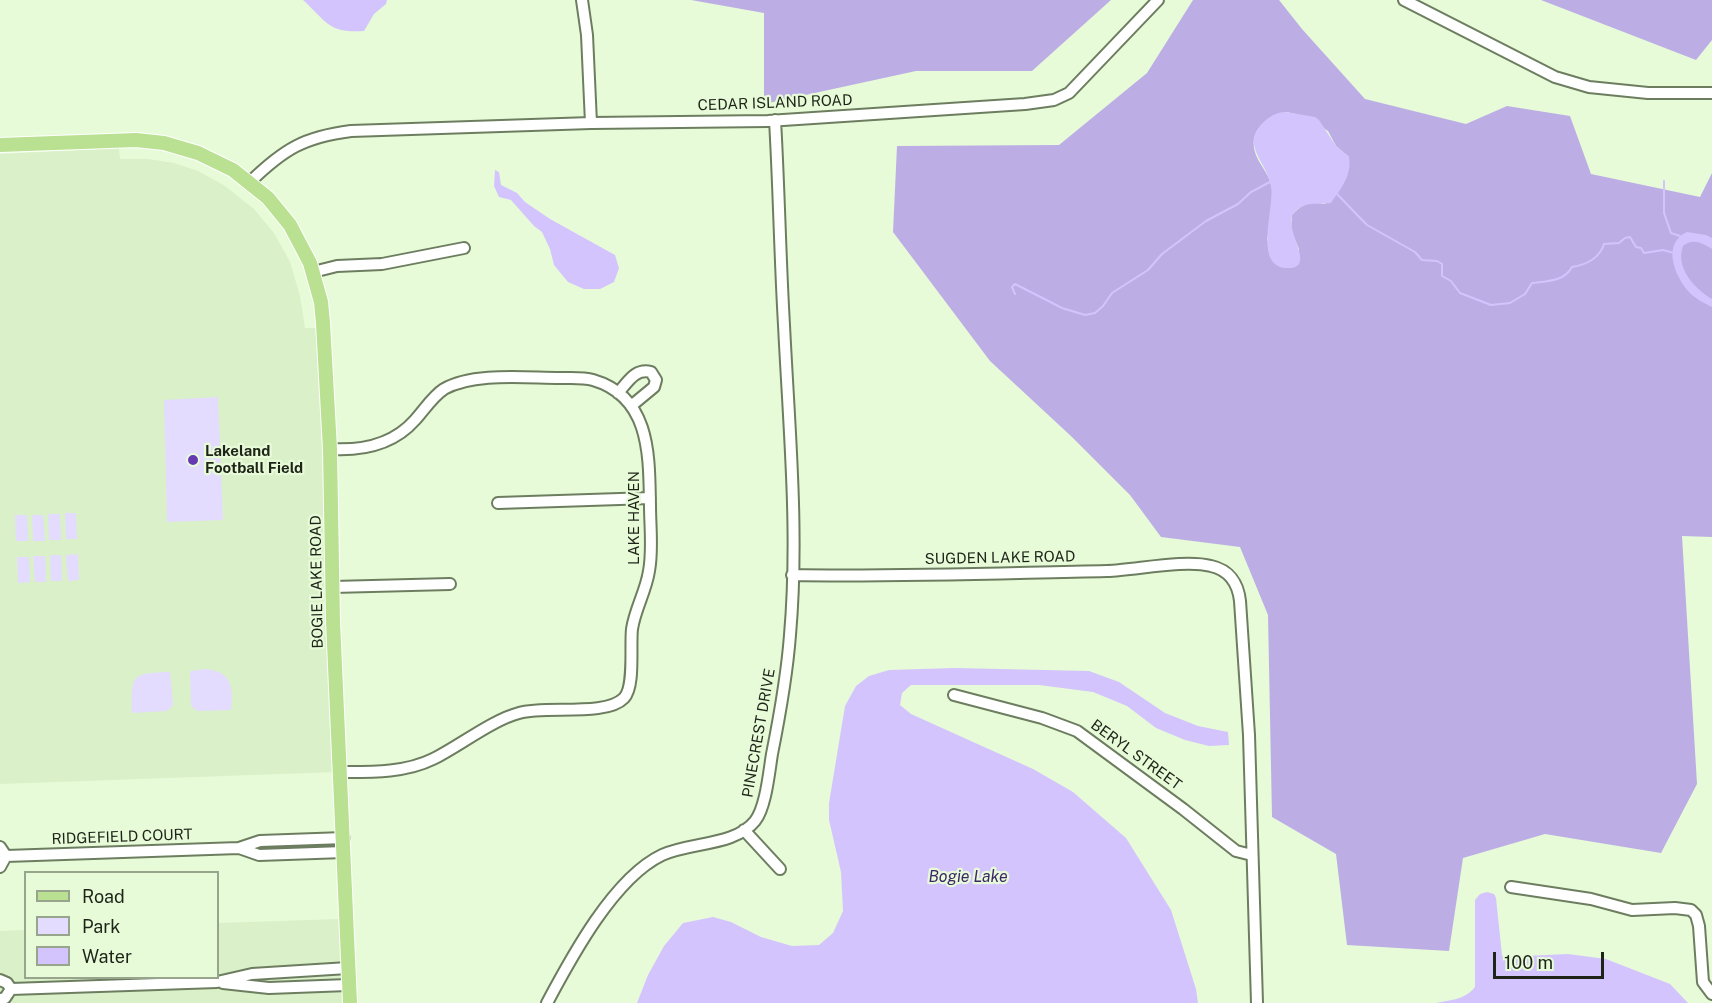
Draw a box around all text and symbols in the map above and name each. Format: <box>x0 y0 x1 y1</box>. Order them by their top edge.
street label: CEDAR ISLAND ROAD <box>697 91 853 115</box>
place label: Lakeland Football Field <box>205 442 303 477</box>
marker: Lakeland Football Field <box>186 453 200 467</box>
street label: LAKE HAVEN <box>625 471 643 565</box>
street label: BOGIE LAKE ROAD <box>307 515 327 649</box>
street label: SUGDEN LAKE ROAD <box>925 548 1075 568</box>
street label: PINECREST DRIVE <box>739 667 779 799</box>
street label: BERYL STREET <box>1087 716 1185 794</box>
street label: RIDGEFIELD COURT <box>51 826 193 848</box>
water label: Bogie Lake <box>928 867 1008 887</box>
legend <box>24 871 219 979</box>
text: Road <box>82 886 125 907</box>
text: Park <box>82 916 120 937</box>
scale bar <box>1496 940 1607 978</box>
text: Water <box>82 946 132 967</box>
text: 100 m <box>1504 952 1553 973</box>

